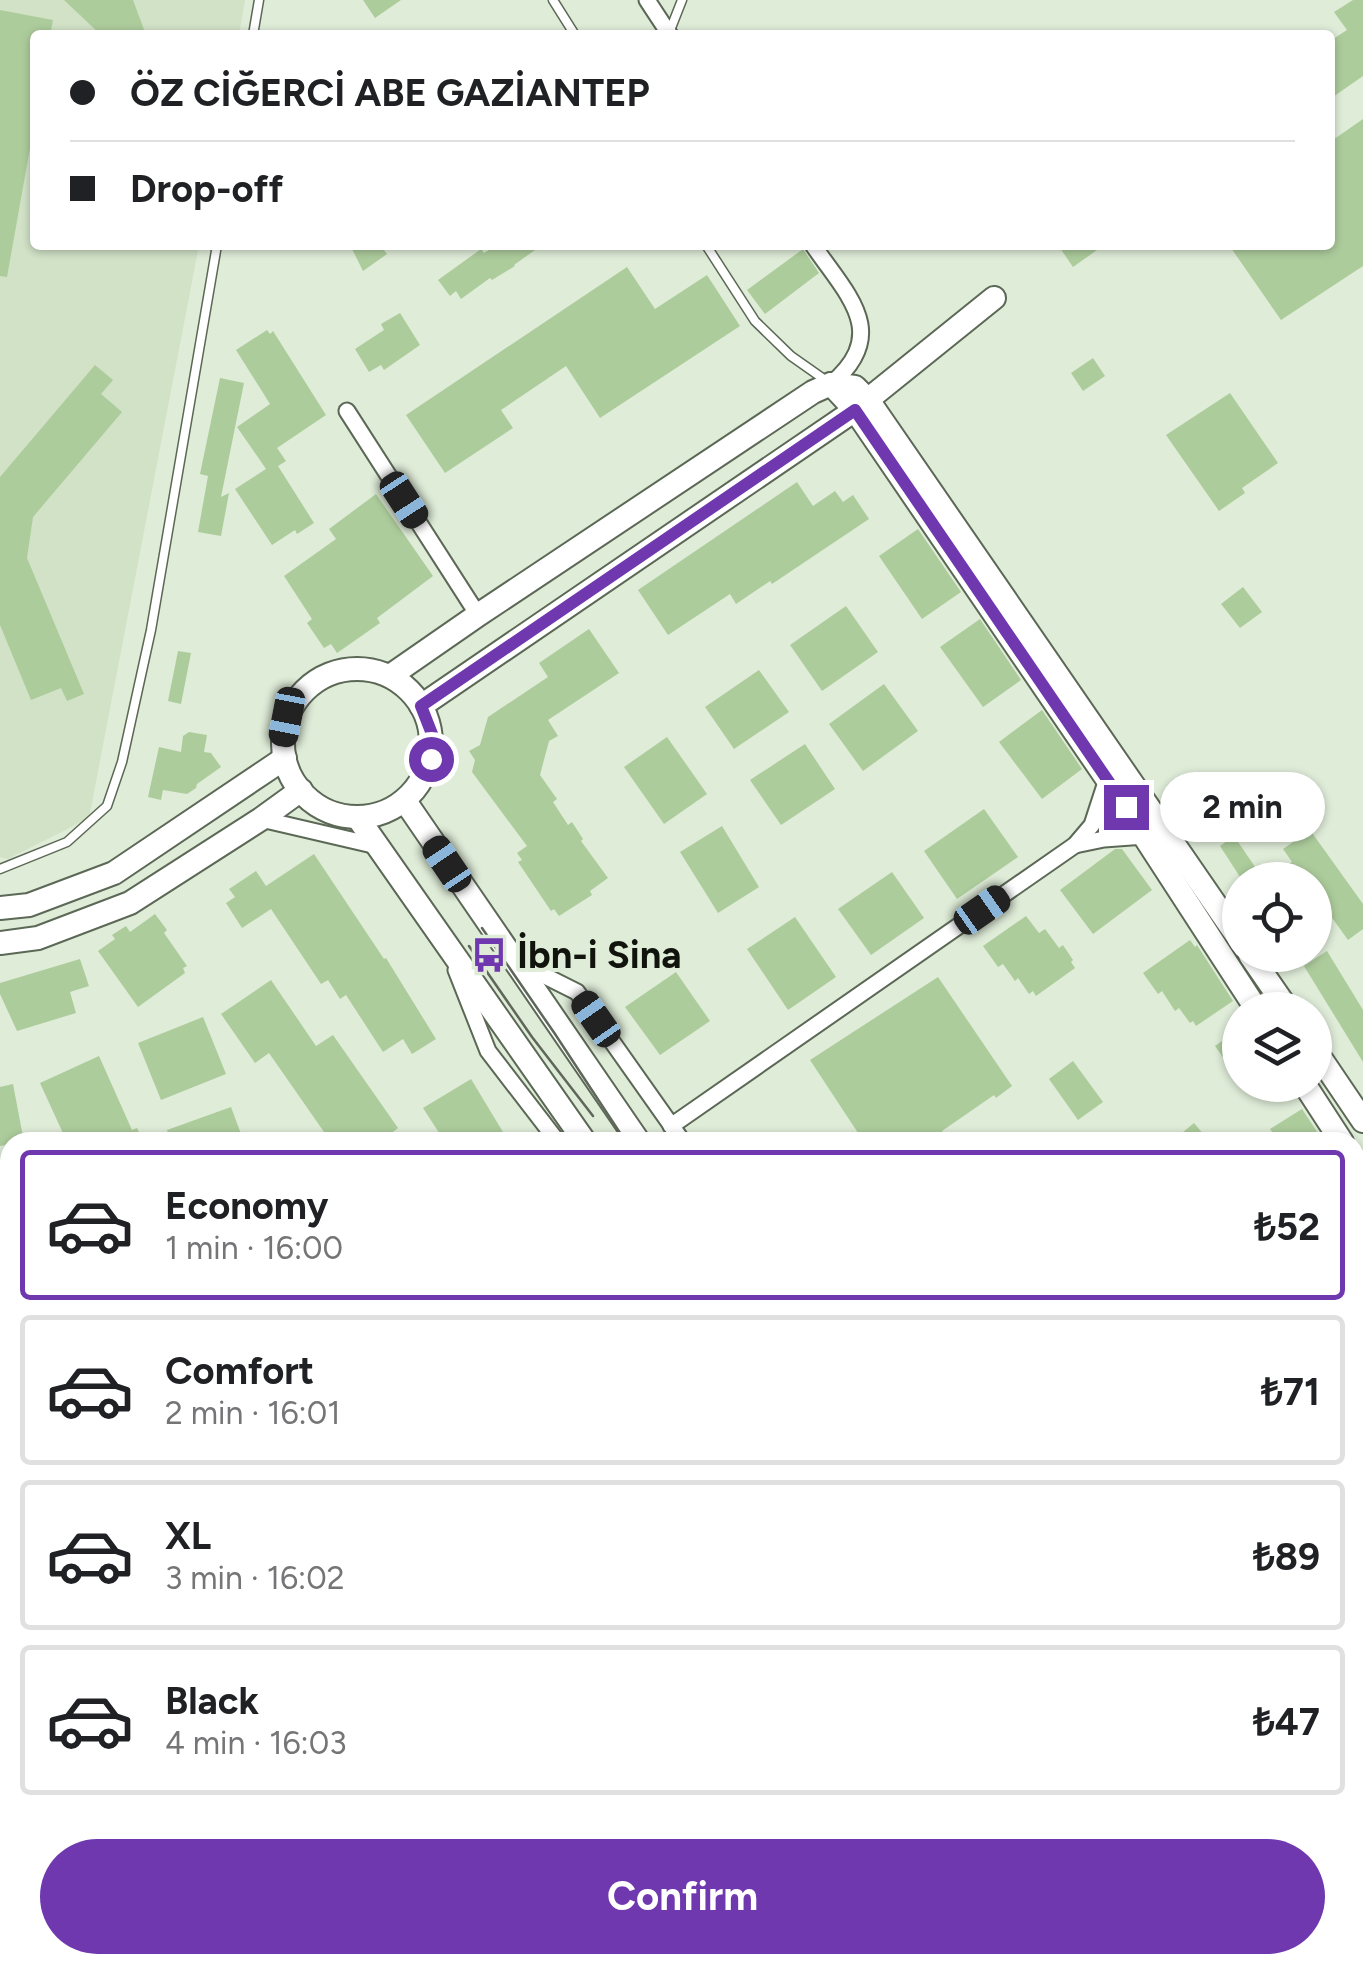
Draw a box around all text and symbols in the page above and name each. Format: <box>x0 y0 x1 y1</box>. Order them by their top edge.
text: ÖZ CİĞERCİ ABE GAZİANTEP <box>130 70 649 116</box>
text: Drop-off <box>130 166 283 212</box>
car <box>375 467 433 533</box>
car <box>267 685 307 749</box>
route start <box>409 737 454 782</box>
callout: 2 min <box>1161 772 1326 842</box>
route end <box>1104 785 1149 830</box>
text: 2 min <box>1202 788 1283 826</box>
car <box>418 831 476 897</box>
map controls <box>1222 862 1332 1102</box>
button: locate <box>1222 862 1332 972</box>
car <box>949 881 1015 939</box>
place label: İbn-i Sina <box>517 932 682 978</box>
bus stop icon: İbn-i Sina <box>470 936 508 974</box>
car <box>567 986 625 1052</box>
button: layers <box>1222 992 1332 1102</box>
icon: car <box>45 1180 135 1270</box>
text: Economy <box>165 1183 328 1229</box>
text: ₺52 <box>1254 1204 1320 1250</box>
text: 1 min · 16:00 <box>165 1229 343 1267</box>
icon: car <box>45 1345 135 1435</box>
text: Comfort <box>165 1348 314 1394</box>
text: ₺71 <box>1261 1369 1320 1415</box>
text: 2 min · 16:01 <box>165 1394 340 1432</box>
icon: car <box>45 1510 135 1600</box>
text: XL <box>165 1513 211 1559</box>
text: ₺89 <box>1253 1534 1320 1580</box>
text: 3 min · 16:02 <box>165 1559 345 1597</box>
icon: car <box>45 1675 135 1765</box>
text: Black <box>165 1678 259 1724</box>
text: ₺47 <box>1253 1699 1320 1745</box>
text: 4 min · 16:03 <box>165 1724 347 1762</box>
button: Confirm <box>40 1839 1325 1954</box>

